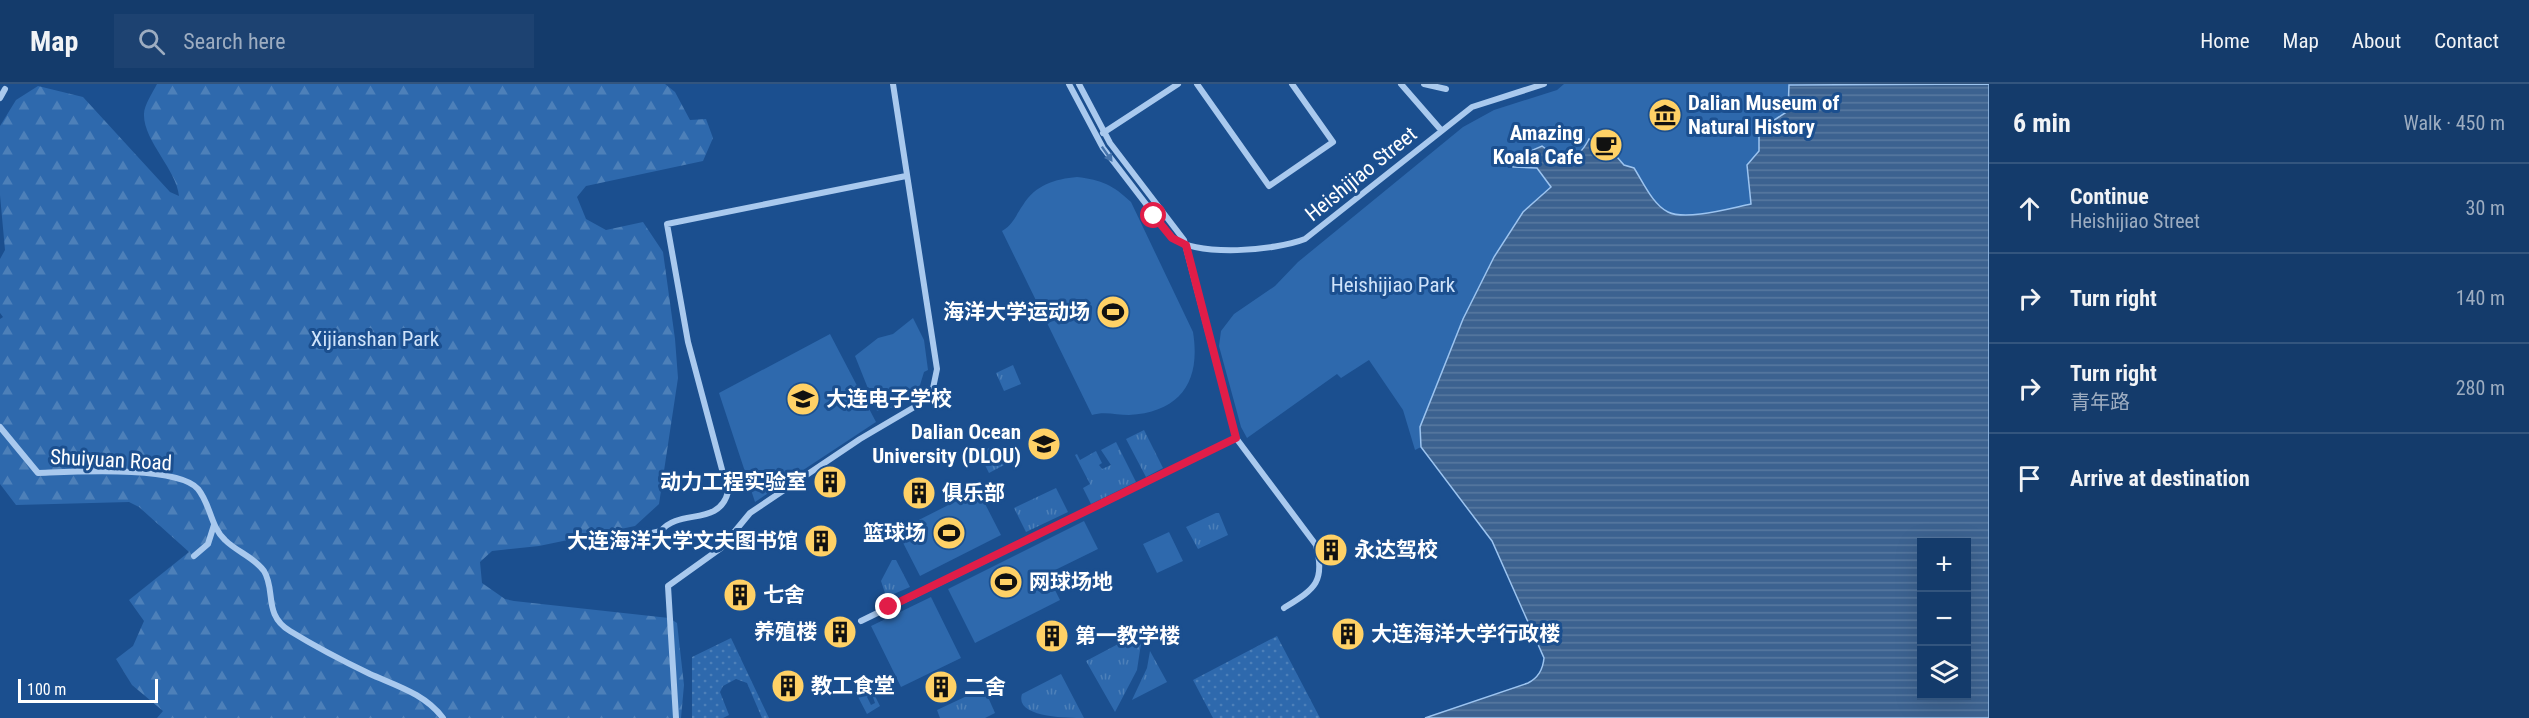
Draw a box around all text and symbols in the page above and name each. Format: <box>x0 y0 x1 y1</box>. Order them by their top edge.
search box <box>114 14 534 68</box>
text: Map <box>30 25 78 58</box>
icon: search <box>135 25 168 58</box>
text: Search here <box>183 29 286 54</box>
text: Home <box>2200 29 2250 53</box>
text: Map <box>2283 29 2319 53</box>
text: About <box>2352 29 2401 53</box>
text: Contact <box>2434 29 2499 53</box>
place label: Dalian Museum of Natural History <box>1688 91 1839 139</box>
museum icon: Dalian Museum of Natural History <box>1647 97 1683 133</box>
text: 6 min <box>2013 108 2071 138</box>
text: Walk · 450 m <box>2404 111 2505 135</box>
place label: Amazing Koala Cafe <box>1493 121 1583 169</box>
street label: Heishijiao Street <box>1300 122 1422 226</box>
cafe icon: Amazing Koala Cafe <box>1588 127 1624 163</box>
one-way arrow <box>1101 145 1113 161</box>
text: Continue <box>2070 184 2149 209</box>
icon: ahead <box>2013 192 2046 225</box>
text: 30 m <box>2466 196 2505 220</box>
route start <box>1140 202 1166 228</box>
text: Heishijiao Street <box>2070 209 2200 233</box>
park label: Heishijiao Park <box>1331 273 1456 297</box>
icon: right <box>2013 282 2046 315</box>
text: Turn right <box>2070 286 2157 311</box>
text: 140 m <box>2456 286 2505 310</box>
sports icon: 海洋大学运动场 <box>1095 294 1131 330</box>
place label: 海洋大学运动场 <box>943 300 1090 324</box>
park label: Xijianshan Park <box>311 327 440 351</box>
text: Turn right <box>2070 361 2157 386</box>
icon: right <box>2013 372 2046 405</box>
text: 280 m <box>2456 376 2505 400</box>
school or university icon: 大连电子学校 <box>785 381 821 417</box>
place label: 大连电子学校 <box>826 387 952 411</box>
text: 青年路 <box>2070 390 2130 414</box>
place label: Dalian Ocean University (DLOU) <box>872 420 1021 468</box>
school or university icon: Dalian Ocean University (DLOU) <box>1026 426 1062 462</box>
street label: Shuiyuan Road <box>49 445 173 475</box>
icon: arrive <box>2013 462 2046 495</box>
building icon: 动力工程实验室 <box>812 464 848 500</box>
text: Arrive at destination <box>2070 466 2250 491</box>
place label: 动力工程实验室 <box>660 470 807 494</box>
building icon: 俱乐部 <box>901 475 937 511</box>
place label: 俱乐部 <box>942 481 1005 505</box>
sports icon: 篮球场 <box>931 515 967 551</box>
place label: 篮球场 <box>863 521 926 545</box>
building icon: 大连海洋大学文夫图书馆 <box>803 523 839 559</box>
place label: 大连海洋大学文夫图书馆 <box>567 529 798 553</box>
building icon: 永达驾校 <box>1313 532 1349 568</box>
place label: 永达驾校 <box>1354 538 1438 562</box>
map controls <box>1917 538 1971 700</box>
button: + <box>1917 538 1971 592</box>
sports icon: 网球场地 <box>988 564 1024 600</box>
place label: 网球场地 <box>1029 570 1113 594</box>
building icon: 七舍 <box>722 577 758 613</box>
place label: 七舍 <box>763 583 805 607</box>
button: − <box>1917 592 1971 646</box>
route end <box>875 593 901 619</box>
building icon: 养殖楼 <box>822 614 858 650</box>
building icon: 大连海洋大学行政楼 <box>1330 616 1366 652</box>
building icon: 第一教学楼 <box>1034 618 1070 654</box>
place label: 养殖楼 <box>754 620 817 644</box>
place label: 大连海洋大学行政楼 <box>1371 622 1560 646</box>
place label: 第一教学楼 <box>1075 624 1180 648</box>
button: layers <box>1917 646 1971 700</box>
building icon: 教工食堂 <box>770 668 806 704</box>
building icon: 二舍 <box>923 669 959 705</box>
place label: 教工食堂 <box>811 674 895 698</box>
place label: 二舍 <box>964 675 1006 699</box>
scale bar <box>18 676 158 704</box>
text: 100 m <box>27 680 66 699</box>

